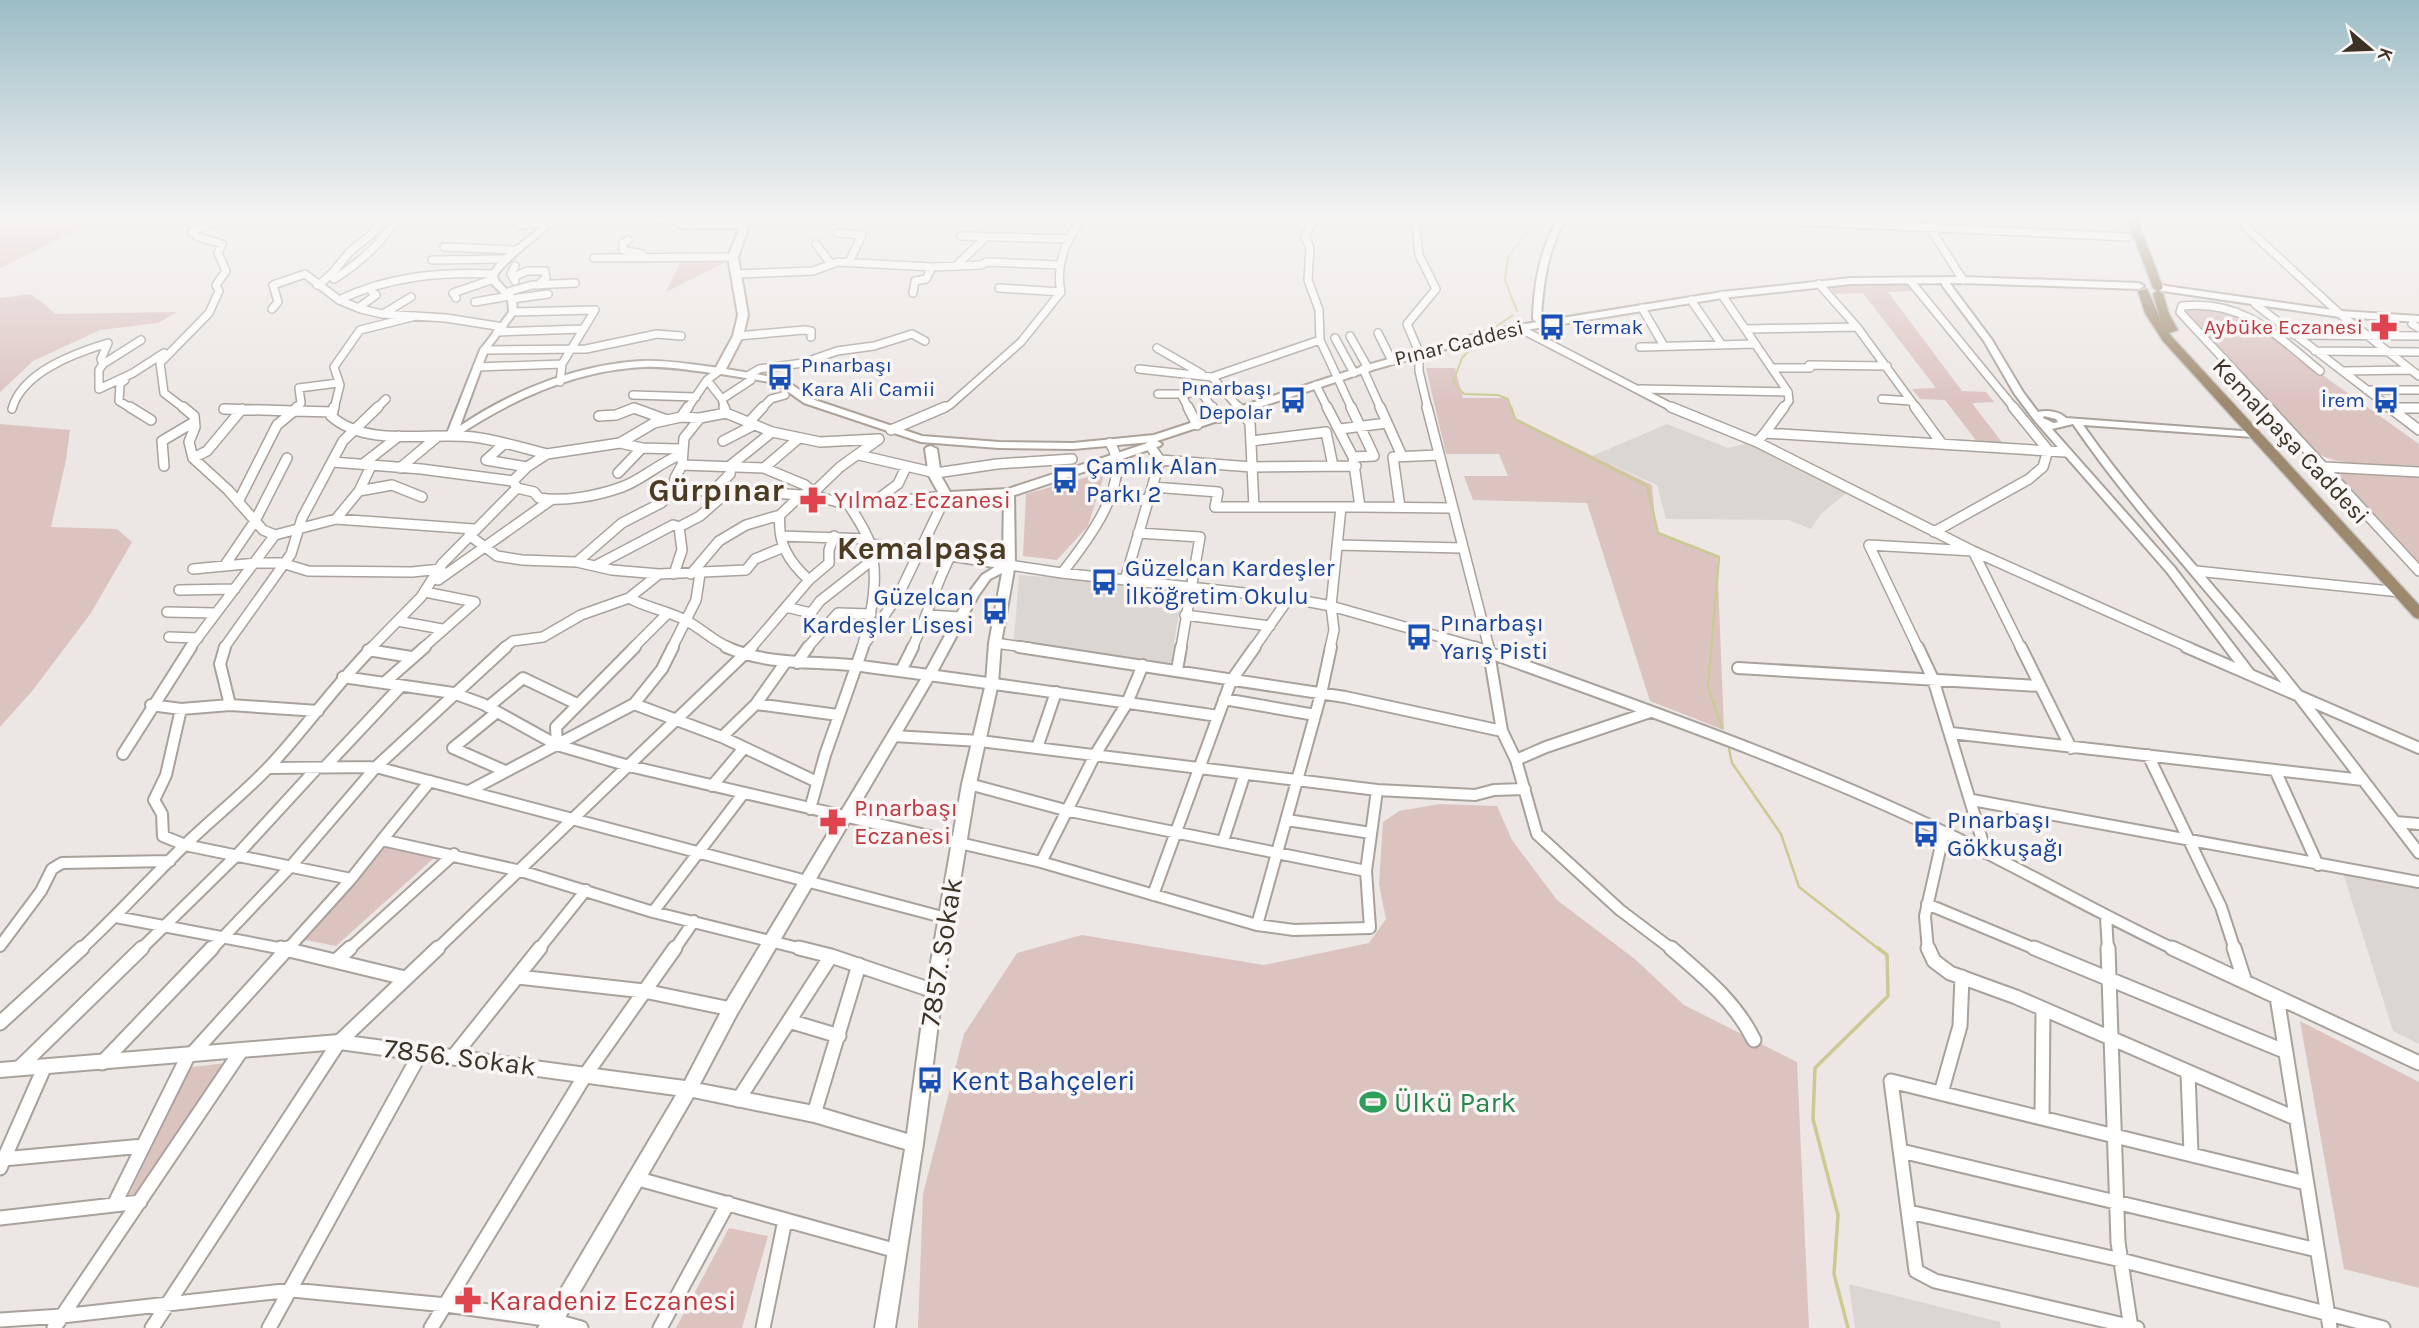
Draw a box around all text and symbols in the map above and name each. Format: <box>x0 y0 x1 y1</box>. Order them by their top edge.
north arrow <box>2335 14 2405 84</box>
text: K <box>2373 45 2398 64</box>
bus stop icon: Termak <box>1537 312 1567 342</box>
pharmacy icon: Aybüke Eczanesi <box>2369 312 2399 342</box>
street label: Pınar Caddesi <box>1392 315 1526 371</box>
place label: Termak <box>1573 315 1644 339</box>
place label: Aybüke Eczanesi <box>2204 315 2363 339</box>
street label: Kemalpaşa Caddesi <box>2207 352 2375 530</box>
place label: Pınarbaşı Kara Ali Camii <box>801 353 935 401</box>
bus stop icon: Pınarbaşı Kara Ali Camii <box>765 362 795 392</box>
place label: Pınarbaşı Depolar <box>1181 376 1272 424</box>
bus stop icon: Pınarbaşı Depolar <box>1278 385 1308 415</box>
bus stop icon: İrem <box>2371 385 2401 415</box>
place label: İrem <box>2321 388 2365 412</box>
place label: Çamlık Alan Parkı 2 <box>1086 452 1218 508</box>
bus stop icon: Çamlık Alan Parkı 2 <box>1050 465 1080 495</box>
district label: Gürpınar <box>648 472 784 509</box>
pharmacy icon: Yılmaz Eczanesi <box>798 485 828 515</box>
place label: Yılmaz Eczanesi <box>834 486 1011 514</box>
district label: Kemalpaşa <box>837 530 1007 567</box>
place label: Güzelcan Kardeşler İlköğretim Okulu <box>1125 554 1335 610</box>
bus stop icon: Güzelcan Kardeşler İlköğretim Okulu <box>1089 567 1119 597</box>
place label: Güzelcan Kardeşler Lisesi <box>802 583 974 639</box>
bus stop icon: Güzelcan Kardeşler Lisesi <box>980 596 1010 626</box>
place label: Pınarbaşı Yarış Pisti <box>1440 609 1548 665</box>
bus stop icon: Pınarbaşı Yarış Pisti <box>1404 622 1434 652</box>
place label: Pınarbaşı Eczanesi <box>854 794 958 850</box>
place label: Pınarbaşı Gökkuşağı <box>1947 806 2064 862</box>
pharmacy icon: Pınarbaşı Eczanesi <box>818 807 848 837</box>
bus stop icon: Pınarbaşı Gökkuşağı <box>1911 819 1941 849</box>
street label: 7857. Sokak <box>913 875 969 1029</box>
street label: 7856. Sokak <box>382 1031 538 1083</box>
place label: Kent Bahçeleri <box>951 1064 1136 1097</box>
bus stop icon: Kent Bahçeleri <box>915 1065 945 1095</box>
place label: Ülkü Park <box>1394 1086 1516 1119</box>
sports icon: Ülkü Park <box>1358 1087 1388 1117</box>
place label: Karadeniz Eczanesi <box>489 1284 736 1317</box>
pharmacy icon: Karadeniz Eczanesi <box>453 1285 483 1315</box>

